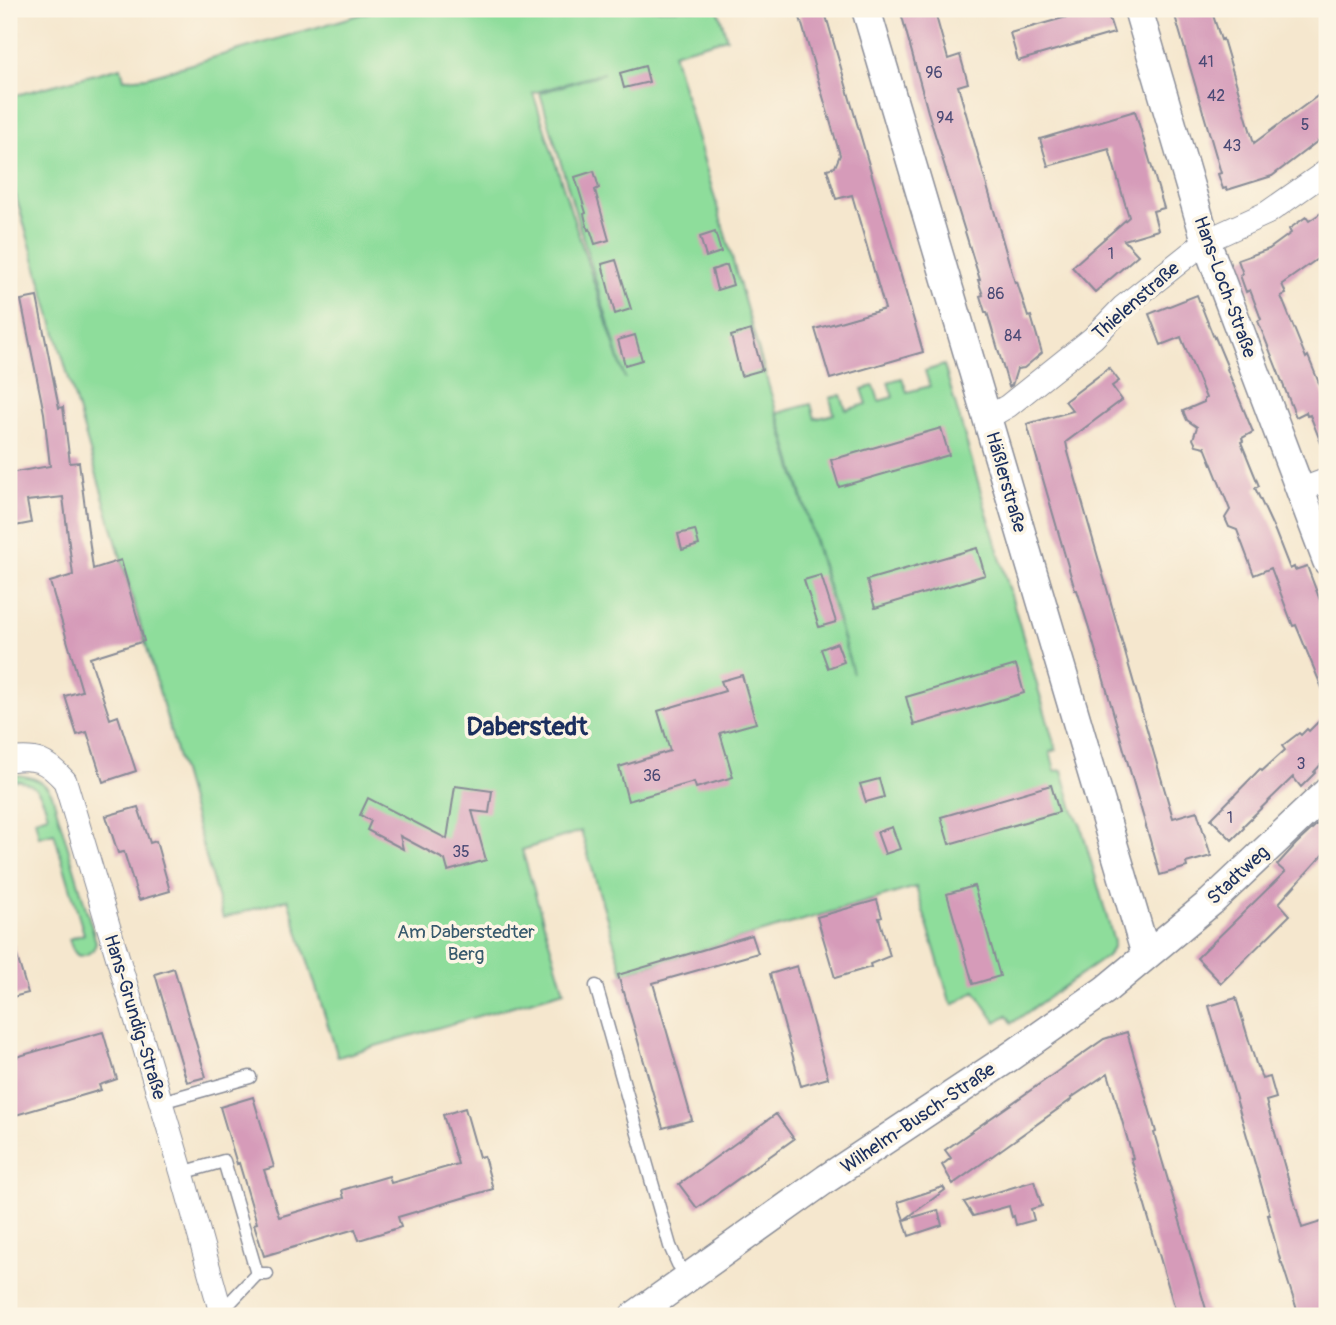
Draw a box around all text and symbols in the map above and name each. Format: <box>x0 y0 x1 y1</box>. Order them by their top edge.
house number: 41 <box>1198 52 1214 72</box>
house number: 96 <box>925 63 943 83</box>
house number: 42 <box>1207 86 1225 106</box>
house number: 94 <box>936 108 954 128</box>
house number: 5 <box>1301 115 1309 135</box>
house number: 43 <box>1223 136 1241 156</box>
street label: Hans-Loch-Straße <box>1188 213 1262 362</box>
house number: 1 <box>1108 244 1114 264</box>
street label: Thielenstraße <box>1087 256 1185 345</box>
house number: 86 <box>987 284 1005 304</box>
house number: 84 <box>1004 326 1022 346</box>
street label: Häßlerstraße <box>980 429 1032 536</box>
district label: Daberstedt <box>466 711 588 743</box>
house number: 3 <box>1297 754 1306 774</box>
house number: 36 <box>643 766 661 786</box>
house number: 1 <box>1227 808 1233 828</box>
street label: Stadtweg <box>1202 840 1274 910</box>
house number: 35 <box>452 842 470 862</box>
park label: Am Daberstedter Berg <box>397 920 535 966</box>
street label: Hans-Grundig-Straße <box>98 932 172 1103</box>
street label: Wilhelm-Busch-Straße <box>836 1057 1000 1179</box>

